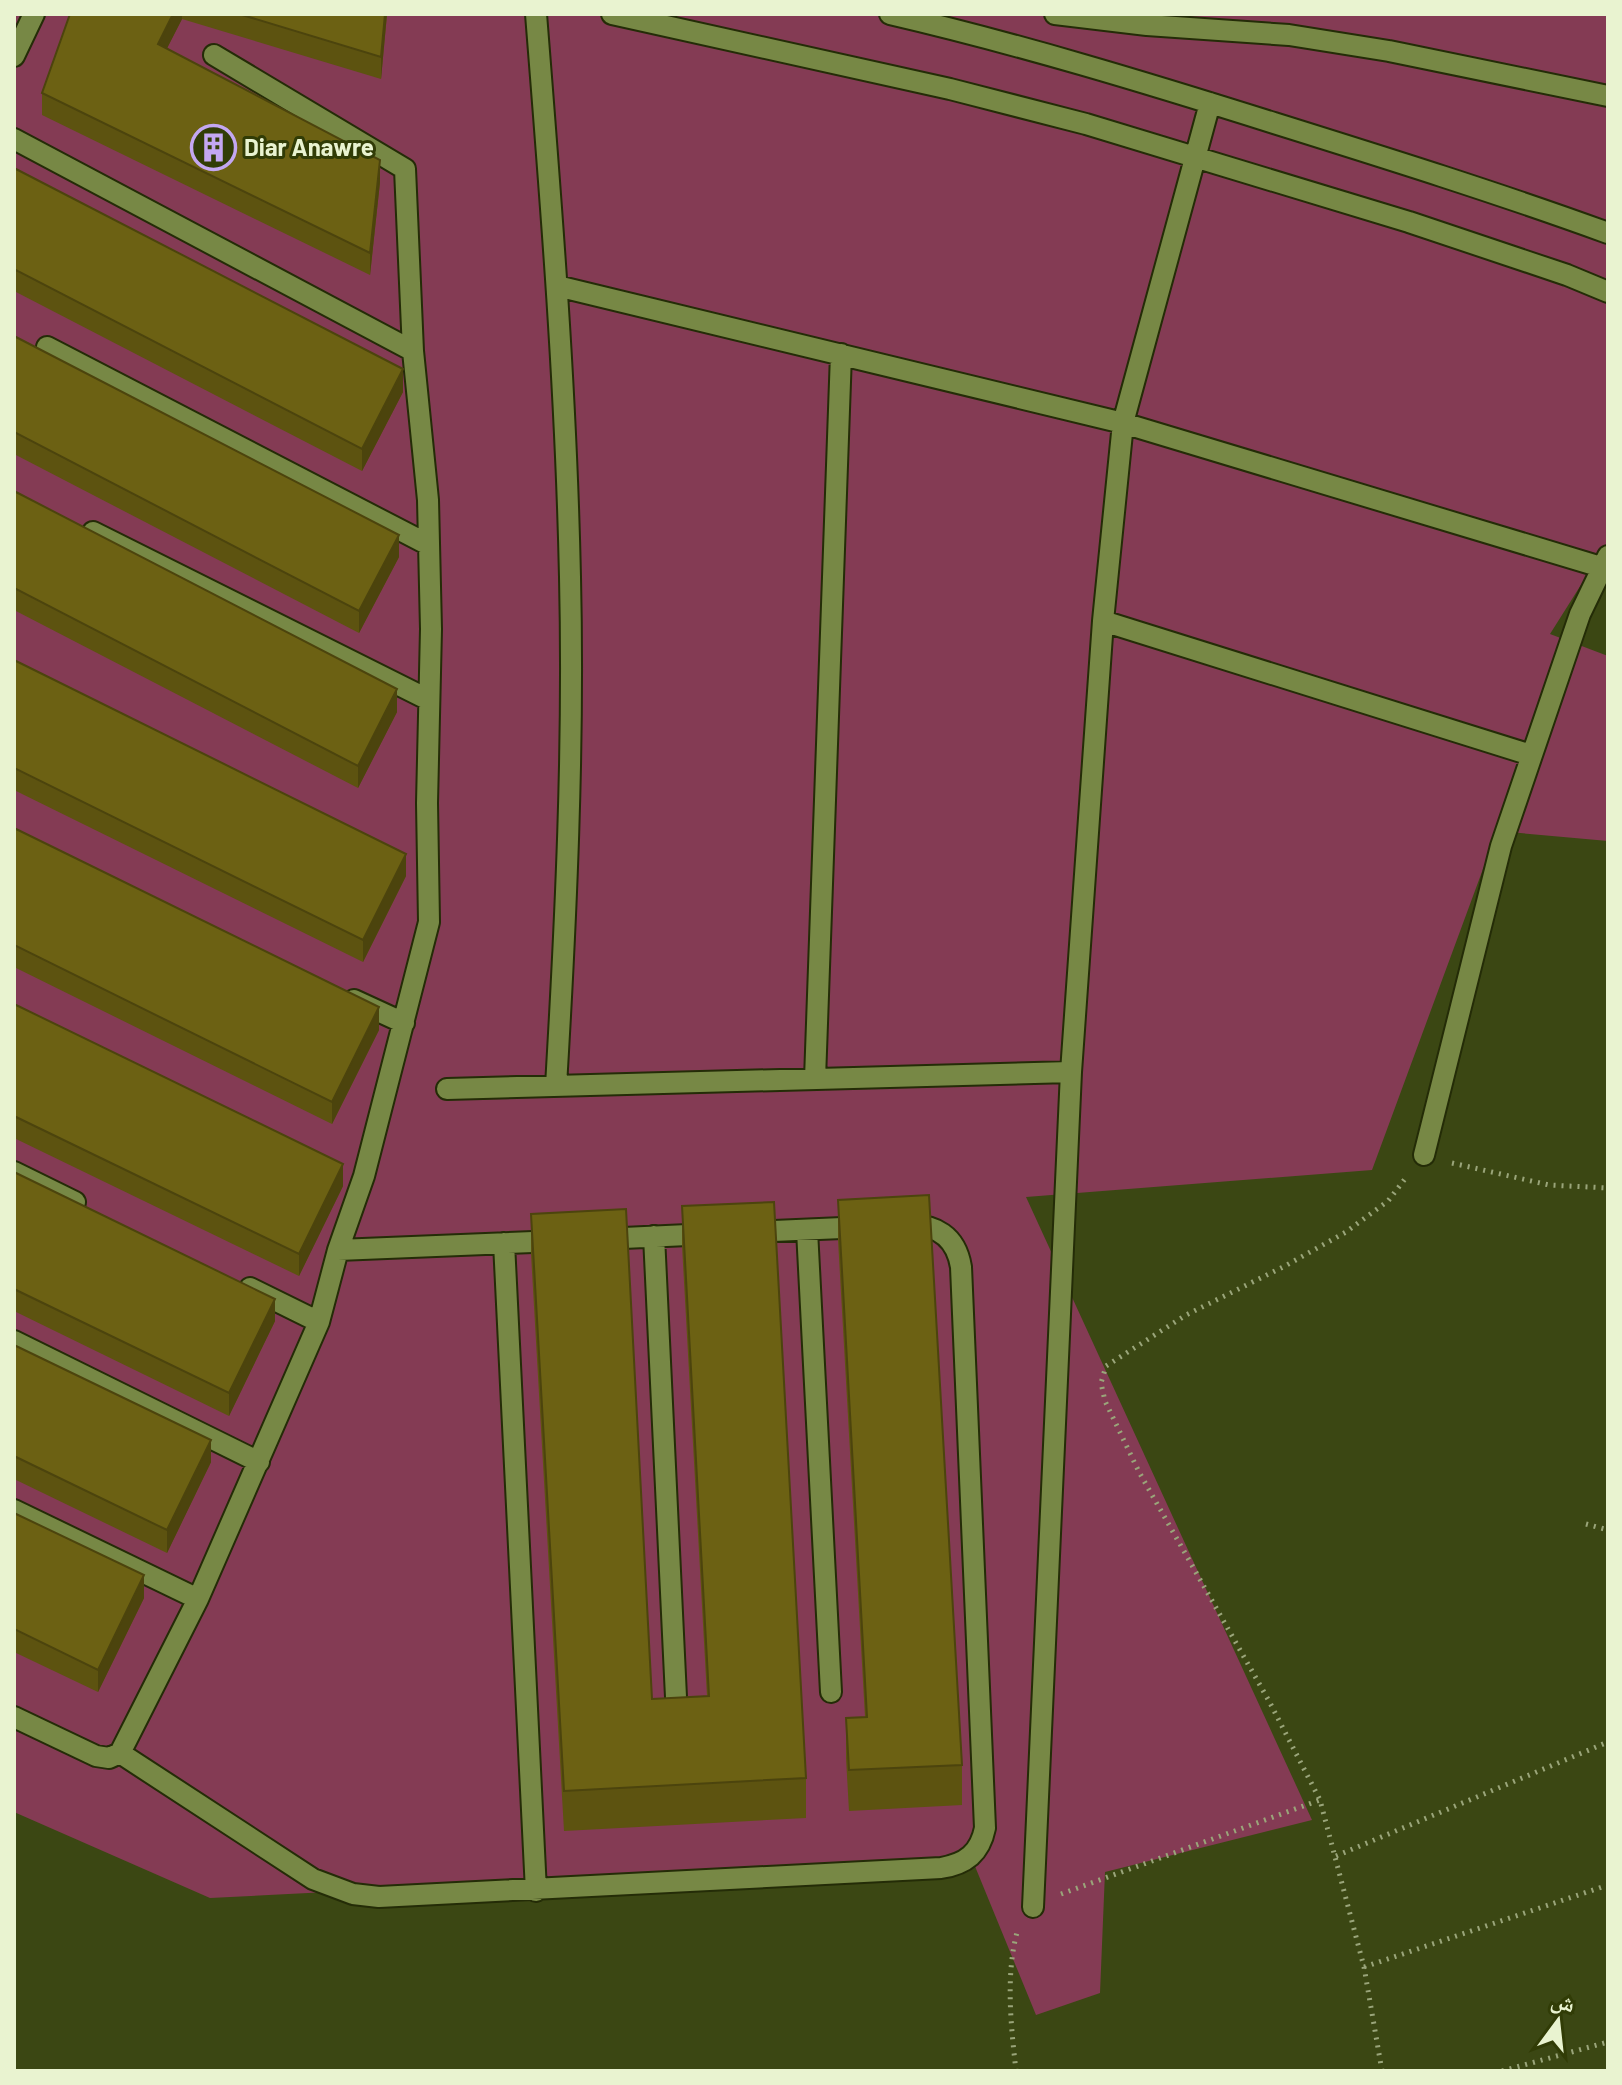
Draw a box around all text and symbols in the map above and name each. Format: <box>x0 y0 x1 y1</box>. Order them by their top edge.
building icon: Diar Anawre <box>189 124 237 172</box>
place label: Diar Anawre <box>244 132 374 161</box>
north arrow <box>1518 1981 1598 2061</box>
text: ش <box>1548 1985 1578 2018</box>

